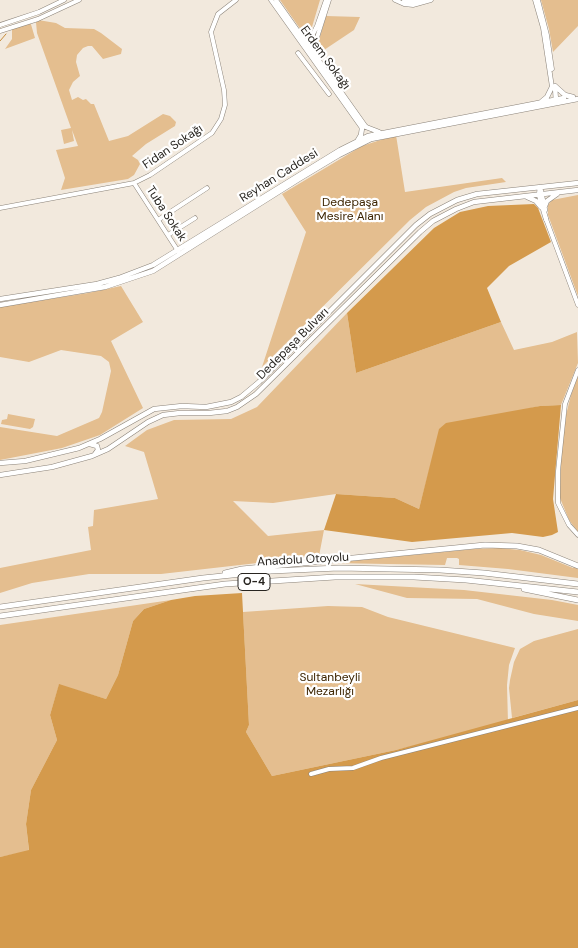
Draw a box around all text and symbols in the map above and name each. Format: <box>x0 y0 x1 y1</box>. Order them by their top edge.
street label: Erdem Sokağı <box>297 23 353 93</box>
street label: Fidan Sokağı <box>140 122 206 172</box>
street label: Reyhan Caddesi <box>237 146 321 206</box>
street label: Tuba Sokak <box>143 184 189 244</box>
park label: Dedepaşa Mesire Alanı <box>317 196 383 224</box>
street label: Dedepaşa Bulvarı <box>254 305 332 383</box>
street label: Anadolu Otoyolu <box>257 550 349 570</box>
road number: O-4 <box>238 574 270 590</box>
park label: Sultanbeyli Mezarlığı <box>300 671 360 699</box>

